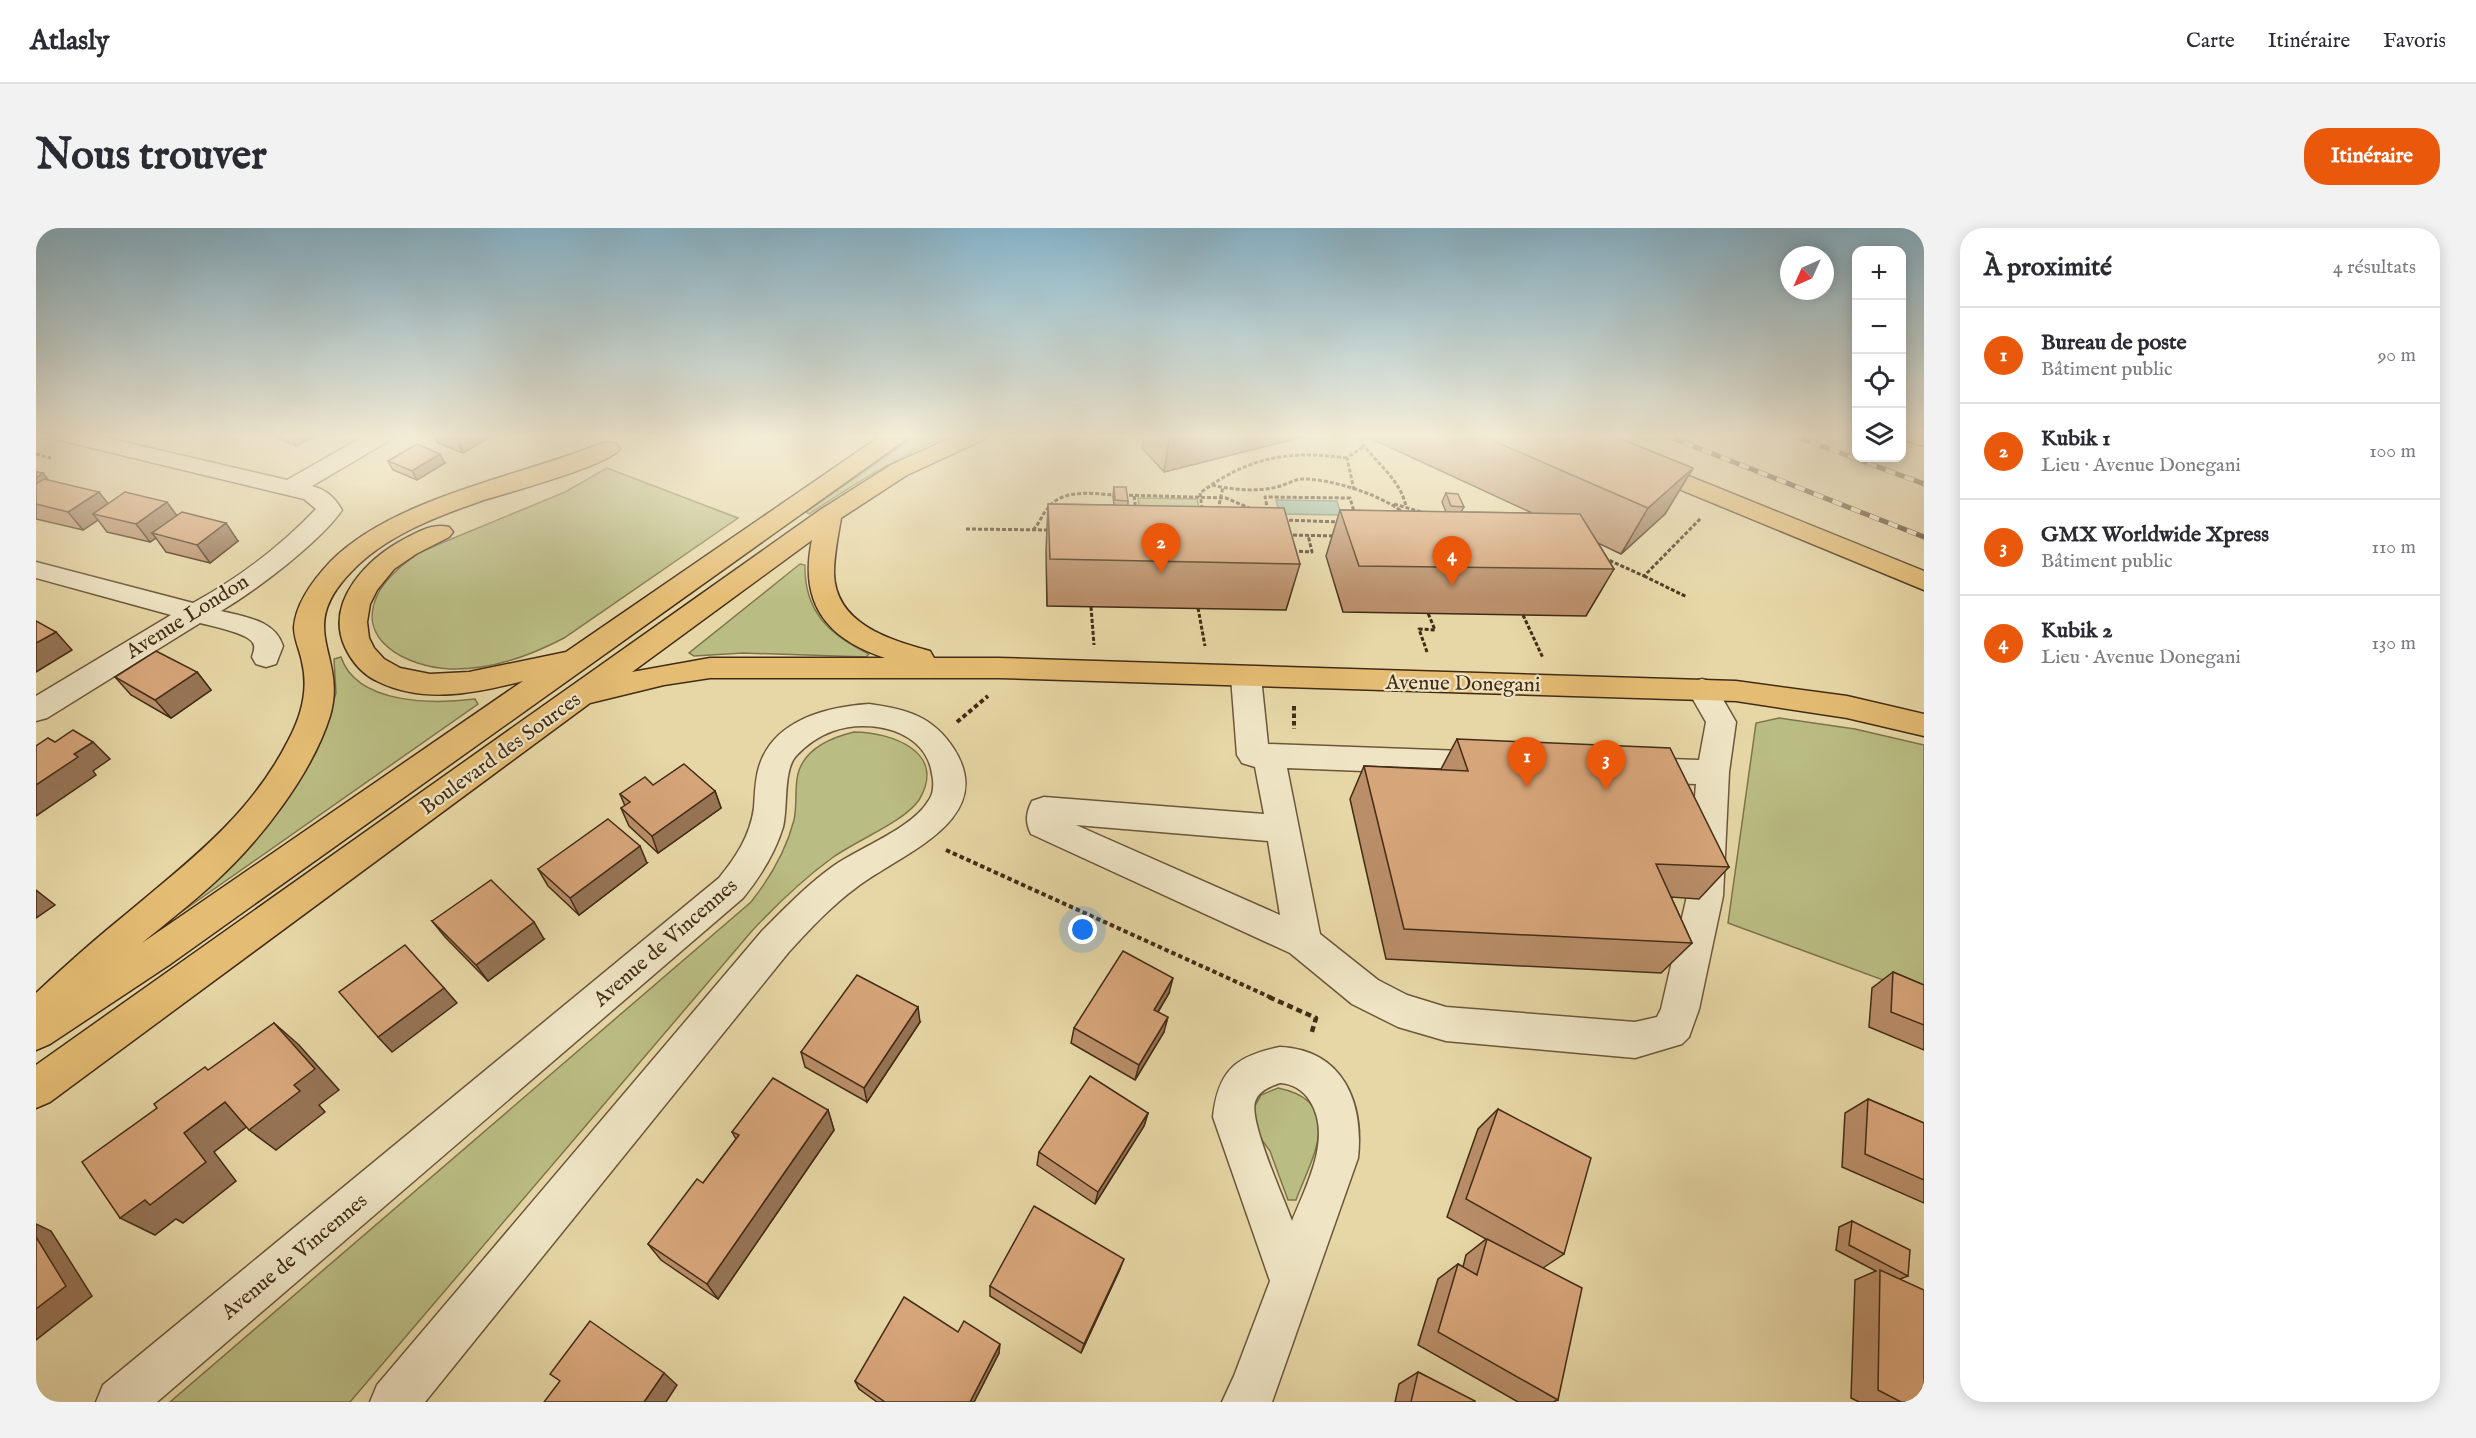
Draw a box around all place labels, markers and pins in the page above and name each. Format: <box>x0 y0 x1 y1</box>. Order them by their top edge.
pin: 2 <box>1142 524 1180 573</box>
pin: 4 <box>1432 536 1472 586</box>
pin: 1 <box>1508 738 1546 787</box>
pin: 3 <box>1586 740 1626 790</box>

